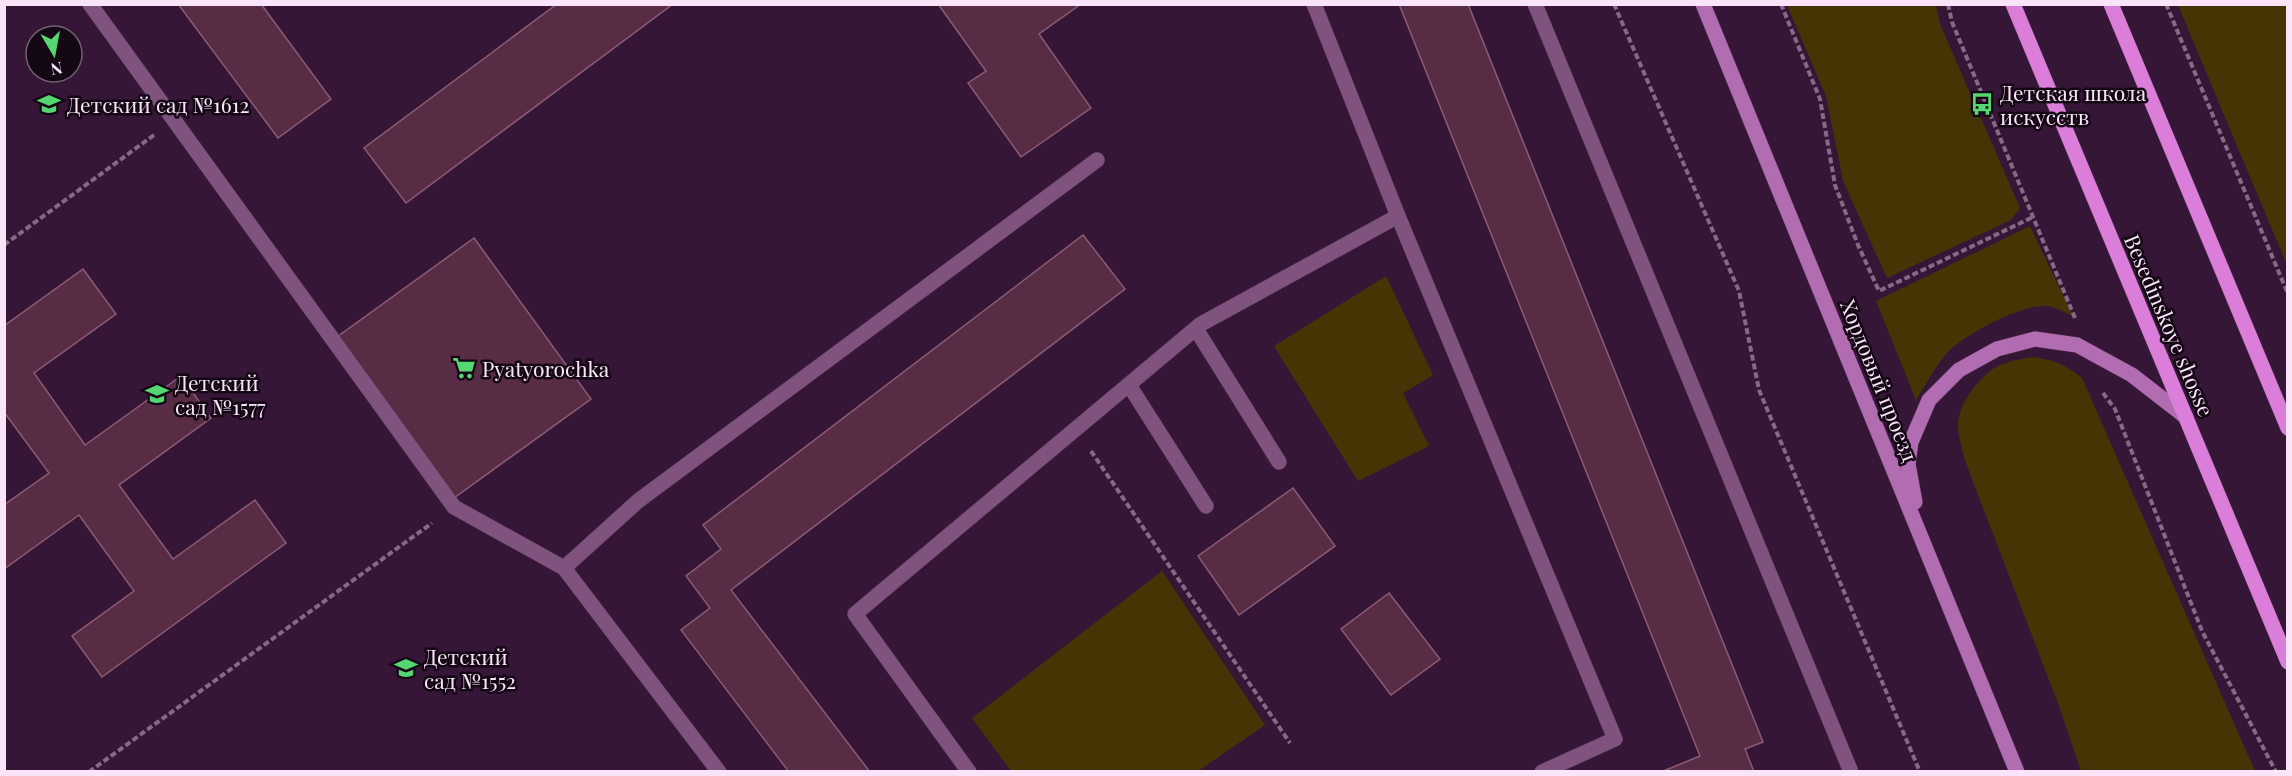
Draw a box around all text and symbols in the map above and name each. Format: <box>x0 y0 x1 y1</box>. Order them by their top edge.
north arrow <box>24 24 84 84</box>
text: N <box>49 58 64 81</box>
place label: Детская школа искусств <box>2000 78 2147 130</box>
place label: Детский сад №1612 <box>67 90 250 118</box>
school or university icon: Детский сад №1612 <box>36 91 62 117</box>
bus stop icon: Детская школа искусств <box>1969 91 1995 117</box>
street label: Besedinskoye shosse <box>2119 230 2221 420</box>
street label: Хордовый проезд <box>1835 295 1925 465</box>
place label: Pyatyorochka <box>482 354 610 382</box>
supermarket icon: Pyatyorochka <box>451 355 477 381</box>
place label: Детский сад №1577 <box>175 368 266 420</box>
school or university icon: Детский сад №1577 <box>144 381 170 407</box>
place label: Детский сад №1552 <box>424 642 516 694</box>
school or university icon: Детский сад №1552 <box>393 655 419 681</box>

